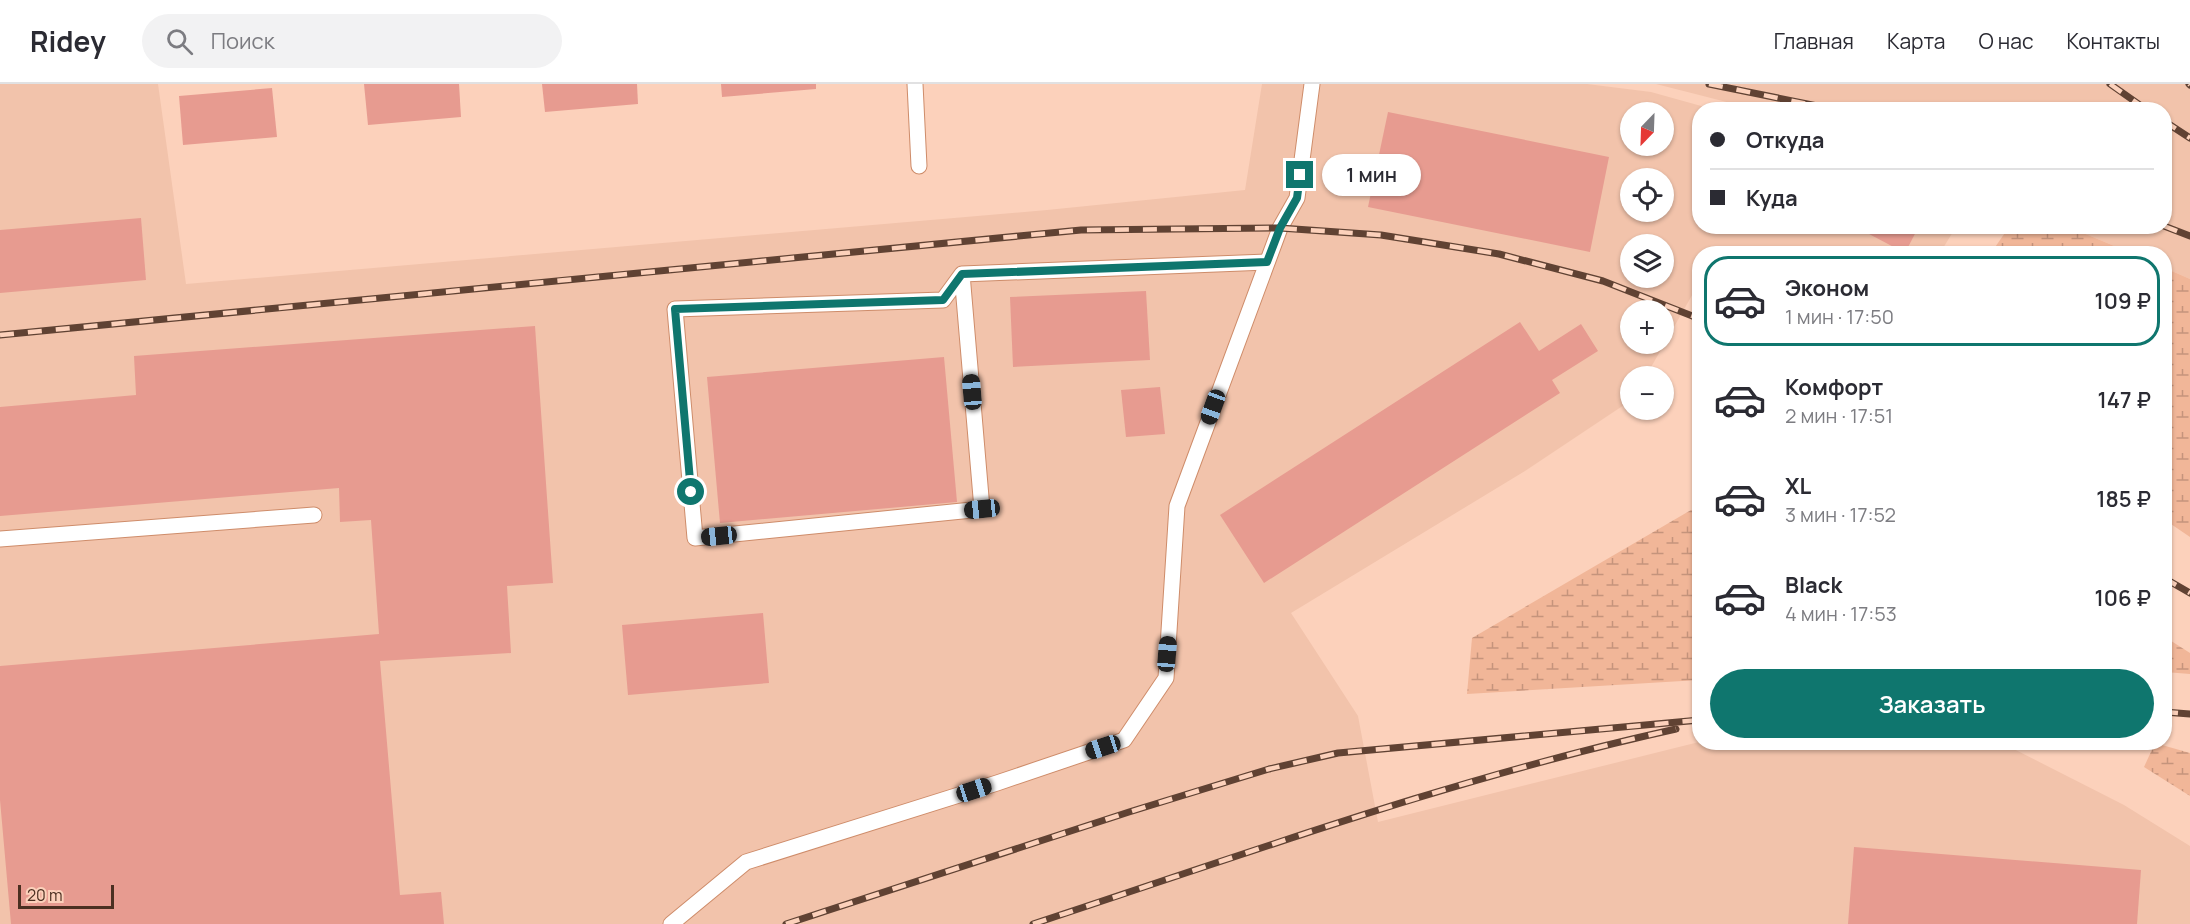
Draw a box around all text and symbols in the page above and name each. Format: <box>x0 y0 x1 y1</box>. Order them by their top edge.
search box <box>142 14 562 68</box>
text: Ridey <box>30 22 106 60</box>
icon: search <box>163 25 196 58</box>
text: Поиск <box>211 26 275 56</box>
text: Главная <box>1774 27 1854 55</box>
text: Карта <box>1887 27 1945 55</box>
text: О нас <box>1978 27 2034 55</box>
text: Контакты <box>2067 27 2160 55</box>
north arrow <box>1620 102 1674 156</box>
map controls <box>1620 102 1674 420</box>
text: Откуда <box>1746 125 1825 155</box>
callout: 1 мин <box>1321 154 1420 196</box>
route end <box>1286 161 1313 188</box>
text: 1 мин <box>1346 161 1397 188</box>
button: locate <box>1620 168 1674 222</box>
text: Куда <box>1746 183 1798 213</box>
button: layers <box>1620 234 1674 288</box>
text: Эконом <box>1785 273 1869 303</box>
icon: car <box>1713 274 1767 328</box>
text: 109 ₽ <box>2095 286 2151 316</box>
button: + <box>1620 300 1674 354</box>
text: 1 мин · 17:50 <box>1785 303 1894 330</box>
button: − <box>1620 366 1674 420</box>
text: Комфорт <box>1785 372 1883 402</box>
car <box>961 373 983 411</box>
icon: car <box>1713 373 1767 427</box>
text: 147 ₽ <box>2098 385 2151 415</box>
car <box>1198 387 1228 427</box>
text: 2 мин · 17:51 <box>1785 402 1893 429</box>
text: XL <box>1785 471 1811 501</box>
icon: car <box>1713 472 1767 526</box>
route start <box>677 478 704 505</box>
text: 185 ₽ <box>2096 484 2151 514</box>
car <box>963 498 1001 520</box>
text: 3 мин · 17:52 <box>1785 501 1896 528</box>
car <box>700 525 738 547</box>
text: Black <box>1785 570 1842 600</box>
icon: car <box>1713 571 1767 625</box>
text: 106 ₽ <box>2095 583 2151 613</box>
text: 4 мин · 17:53 <box>1785 600 1897 627</box>
car <box>1156 635 1178 673</box>
button: Заказать <box>1710 669 2154 738</box>
car <box>1083 733 1123 761</box>
car <box>954 776 994 804</box>
scale bar <box>18 882 114 910</box>
text: 20 m <box>27 884 63 906</box>

